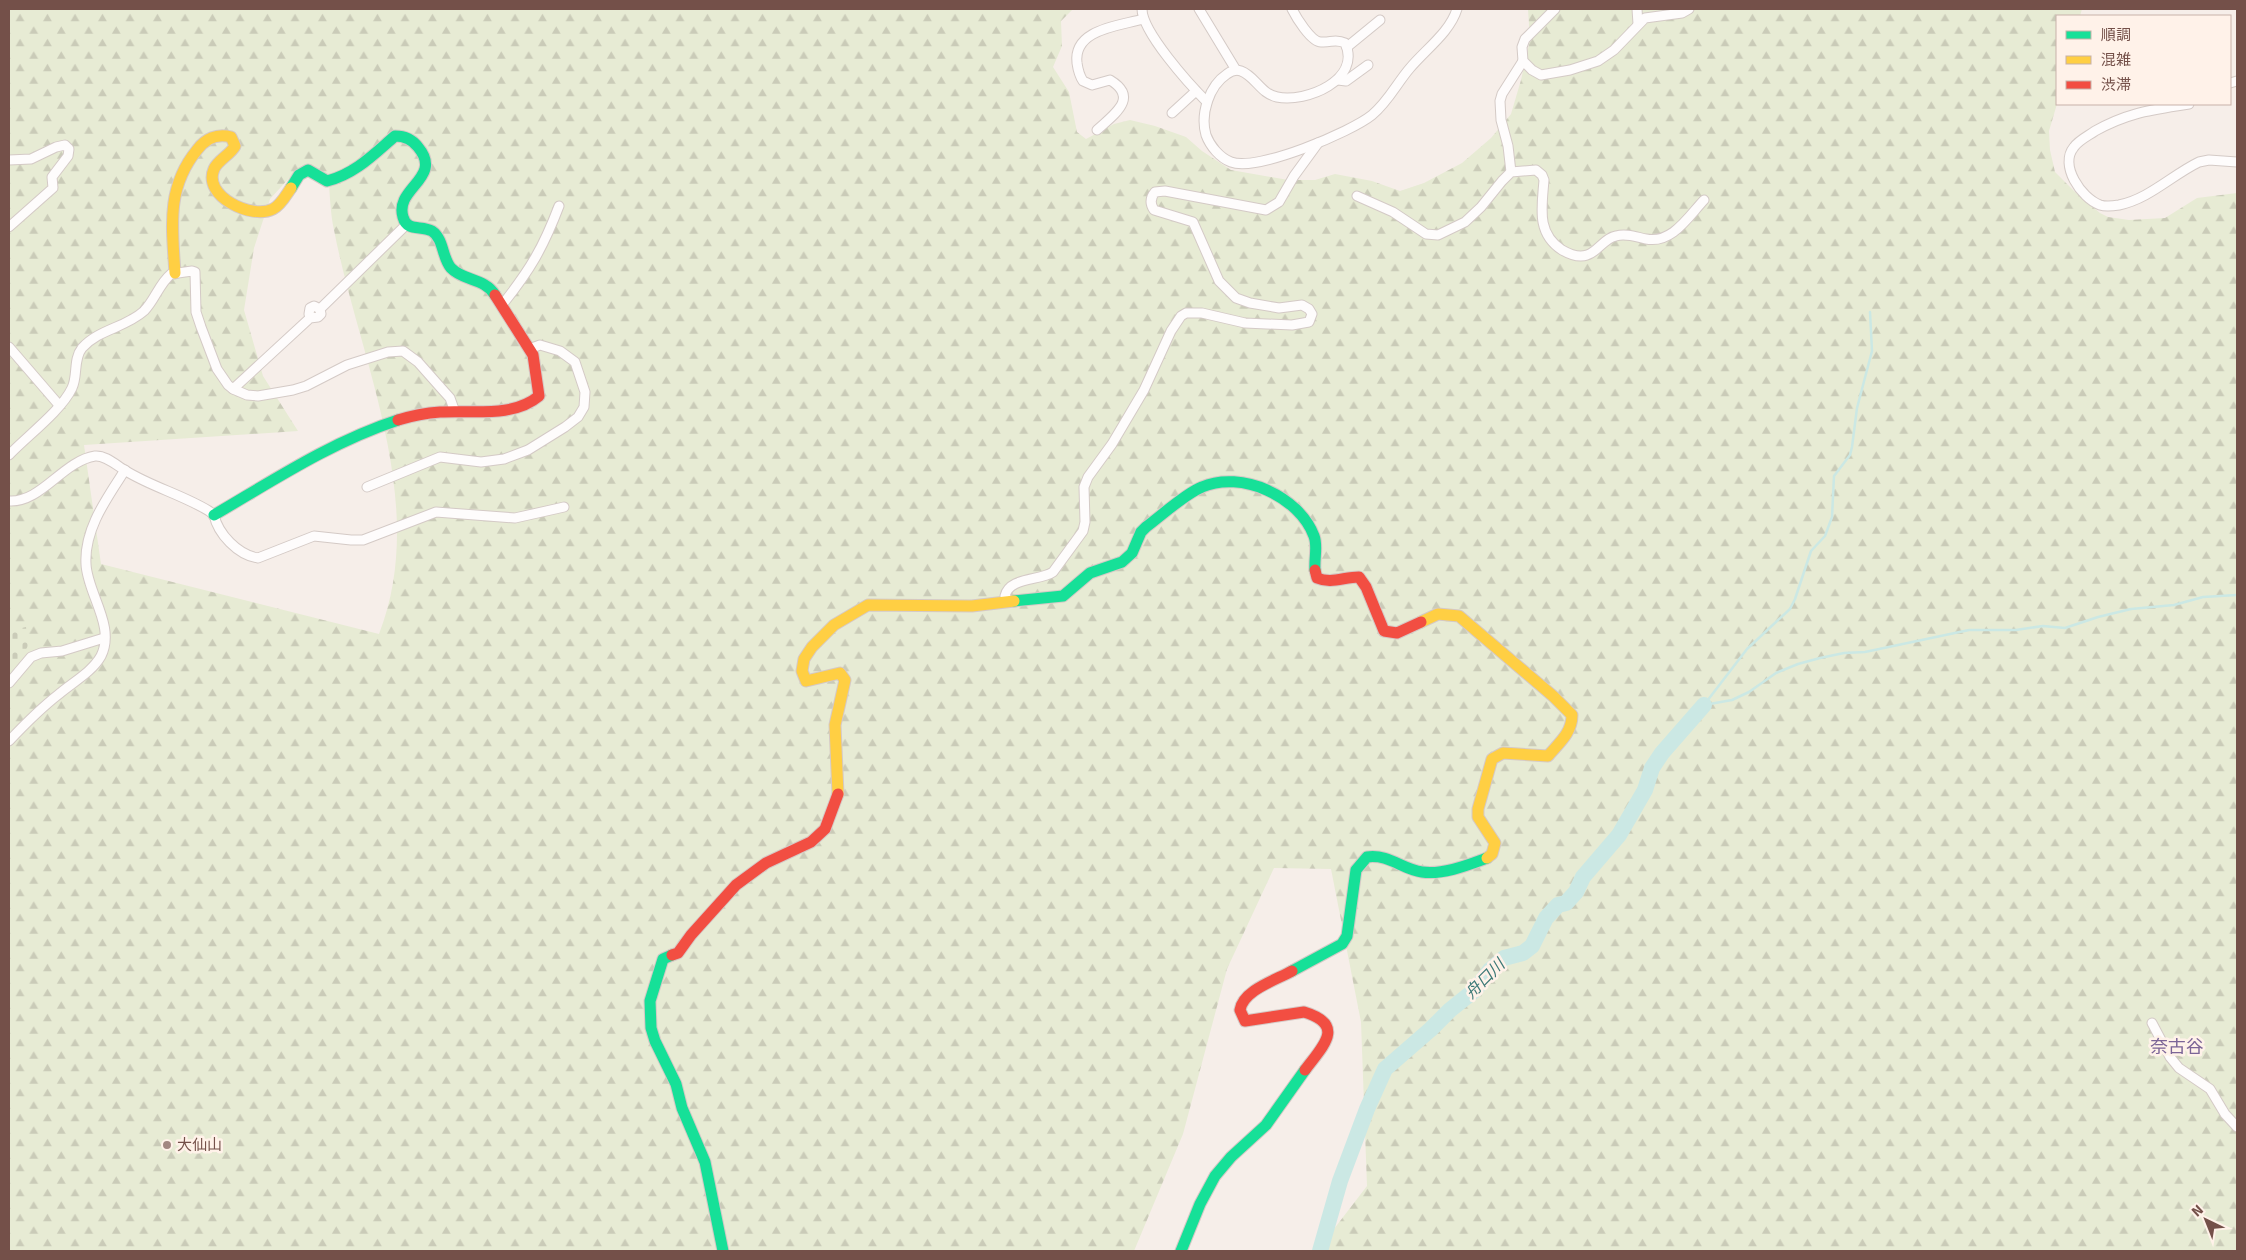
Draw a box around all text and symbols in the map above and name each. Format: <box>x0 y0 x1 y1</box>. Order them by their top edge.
legend <box>2056 15 2231 105</box>
text: 順調 <box>2101 26 2131 44</box>
text: 混雑 <box>2101 51 2131 69</box>
text: 渋滞 <box>2101 76 2131 94</box>
water label: 舟口川 <box>1461 954 1510 1003</box>
district label: 奈古谷 <box>2150 1036 2204 1058</box>
place label: 大仙山 <box>177 1136 222 1154</box>
marker: 大仙山 <box>161 1139 173 1151</box>
north arrow <box>2181 1195 2231 1245</box>
text: N <box>2188 1201 2207 1220</box>

